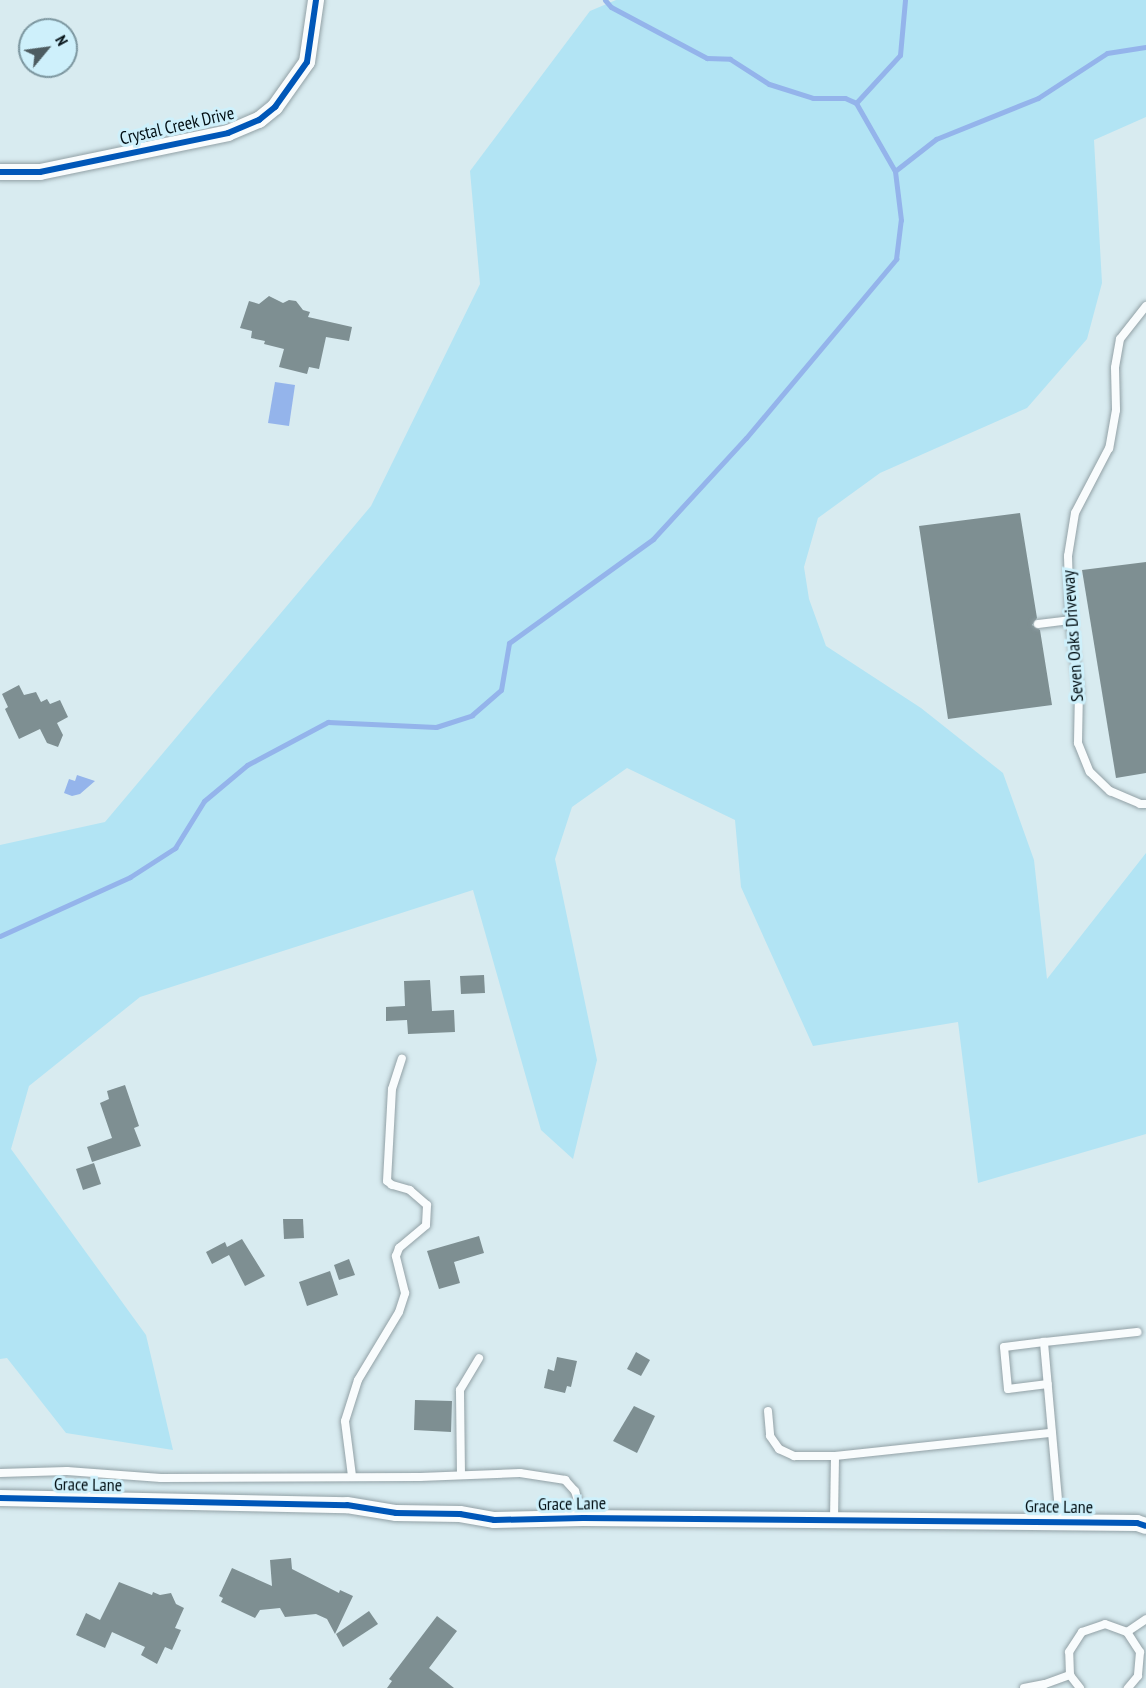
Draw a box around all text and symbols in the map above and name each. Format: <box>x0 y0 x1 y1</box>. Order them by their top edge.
north arrow <box>18 18 78 78</box>
text: N <box>51 32 73 49</box>
street label: Crystal Creek Drive <box>118 102 236 150</box>
street label: Seven Oaks Driveway <box>1058 569 1088 703</box>
street label: Grace Lane <box>54 1474 122 1496</box>
street label: Grace Lane <box>538 1493 606 1515</box>
street label: Grace Lane <box>1025 1496 1093 1518</box>

